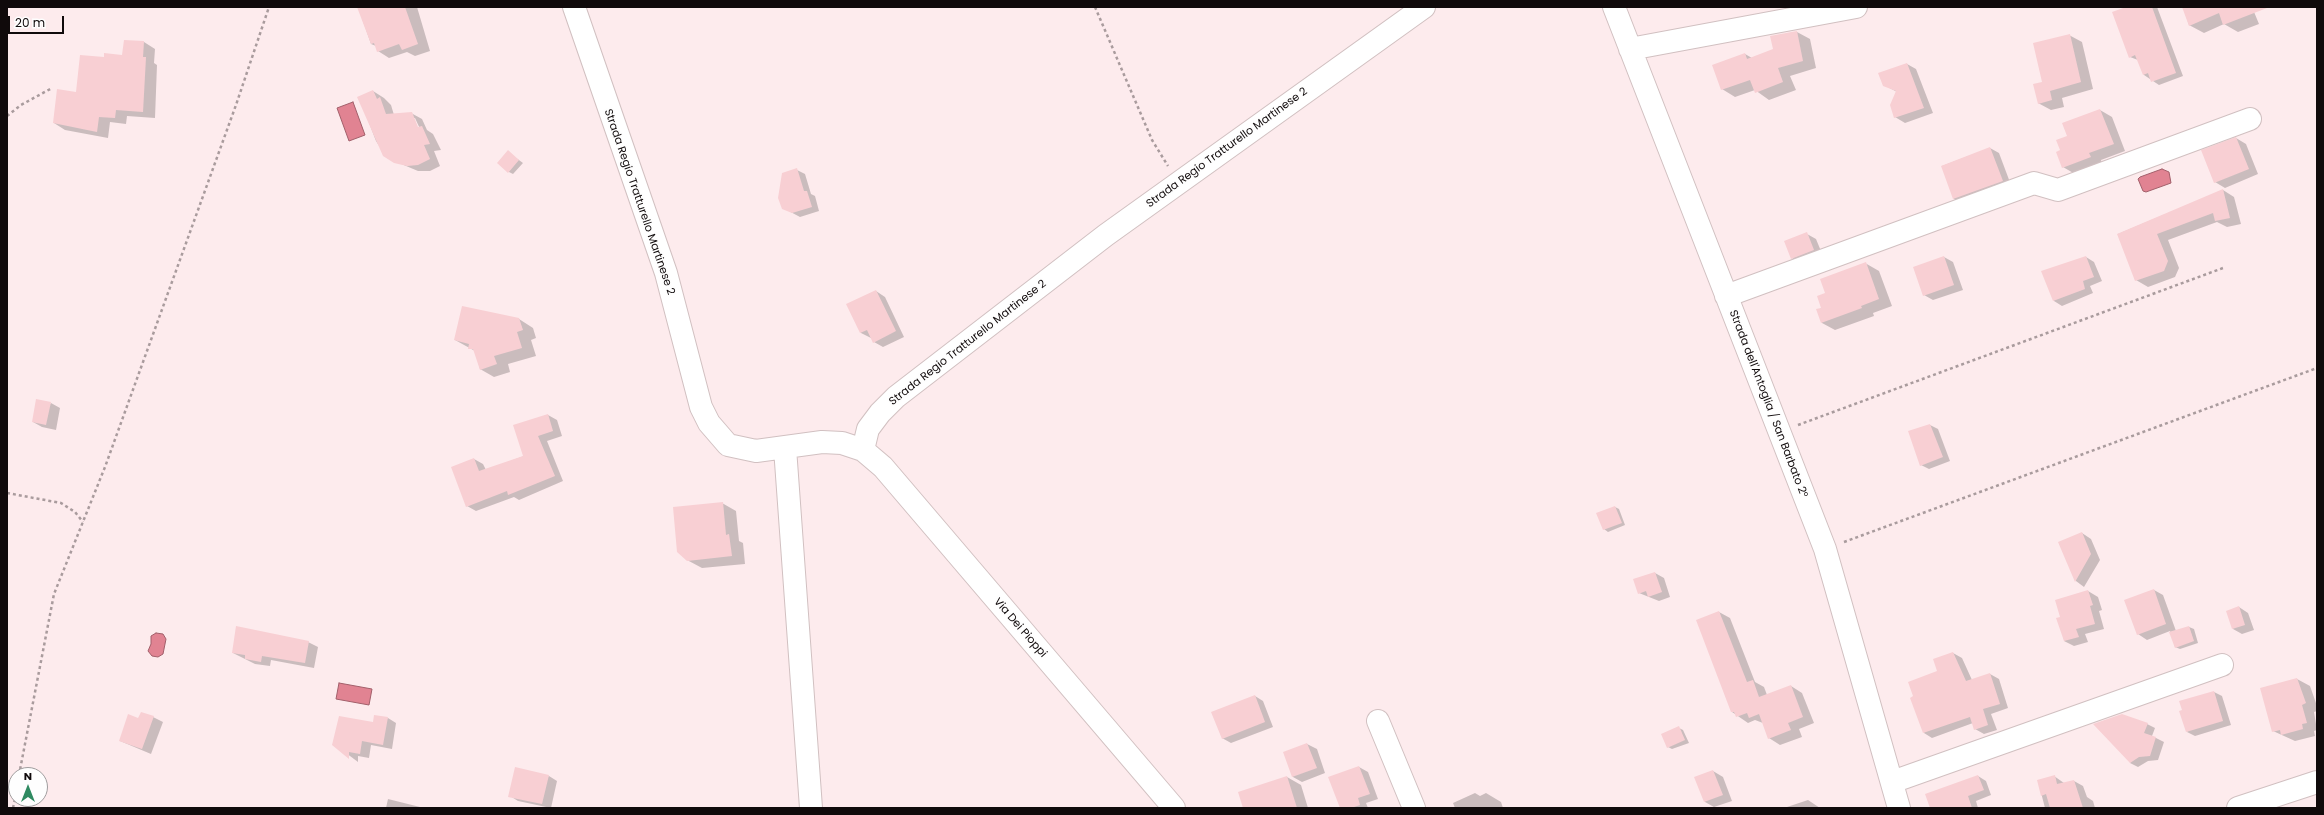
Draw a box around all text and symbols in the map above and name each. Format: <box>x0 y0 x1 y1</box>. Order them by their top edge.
scale bar <box>10 8 66 34</box>
text: 20 m <box>15 14 45 31</box>
street label: Strada Regio Tratturello Martinese 2 <box>1144 85 1310 211</box>
street label: Strada Regio Tratturello Martinese 2 <box>601 107 677 297</box>
street label: Strada Regio Tratturello Martinese 2 <box>887 278 1049 408</box>
street label: Strada dell'Antoglia / San Barbato 2° <box>1726 308 1810 500</box>
street label: Via Dei Pioppi <box>991 596 1049 660</box>
north arrow <box>8 767 48 807</box>
text: N <box>24 768 32 784</box>

